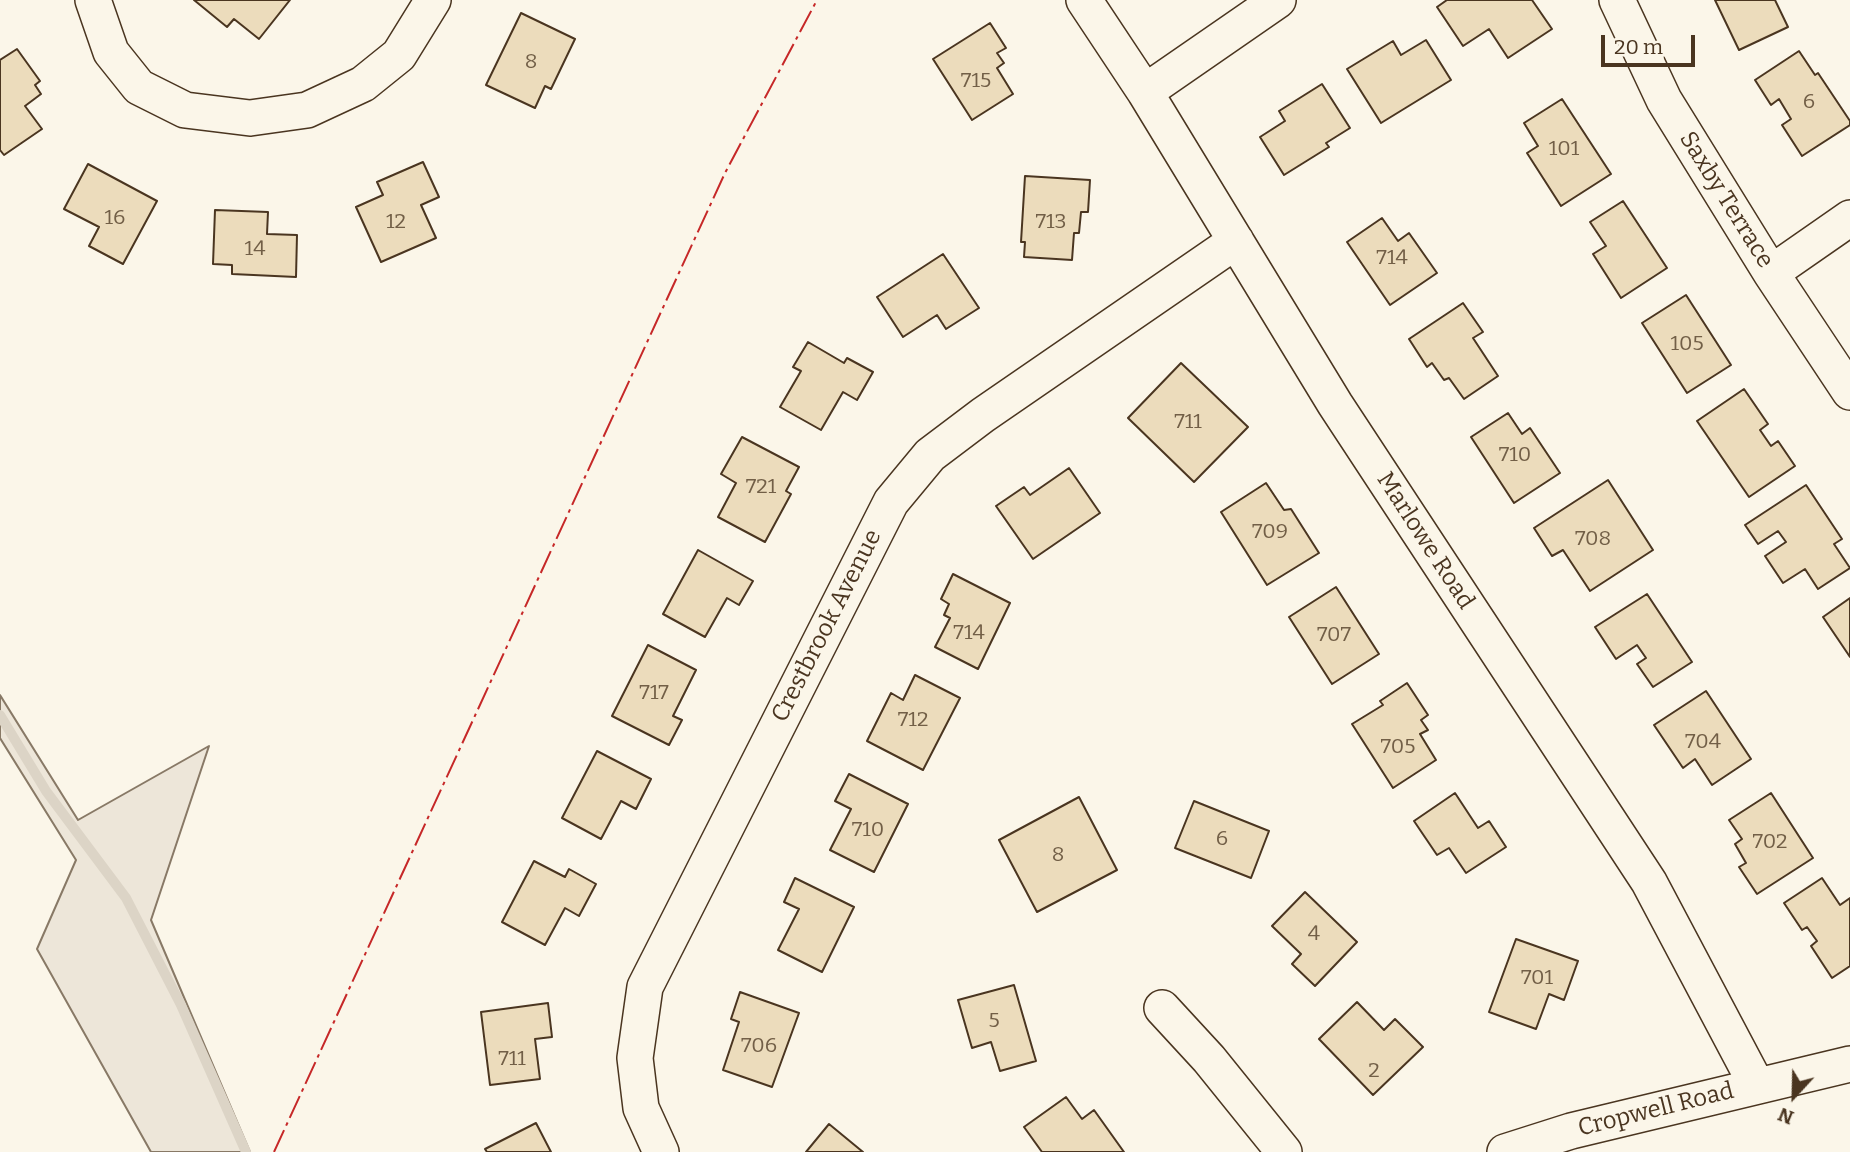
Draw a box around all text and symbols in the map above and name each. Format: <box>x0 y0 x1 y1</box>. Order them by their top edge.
scale bar <box>1605 21 1700 65</box>
text: 20 m <box>1614 34 1663 60</box>
house number: 8 <box>525 49 537 75</box>
house number: 715 <box>961 68 991 94</box>
house number: 6 <box>1803 89 1815 115</box>
street label: Saxby Terrace <box>1673 127 1779 273</box>
house number: 101 <box>1549 136 1579 162</box>
house number: 16 <box>105 205 125 231</box>
house number: 12 <box>386 209 406 235</box>
house number: 713 <box>1035 209 1067 235</box>
house number: 14 <box>245 236 265 262</box>
house number: 714 <box>1376 245 1408 271</box>
house number: 105 <box>1670 331 1704 357</box>
house number: 711 <box>1174 409 1202 435</box>
house number: 710 <box>1499 442 1531 468</box>
street label: Marlowe Road <box>1370 467 1480 615</box>
house number: 721 <box>746 474 776 500</box>
house number: 709 <box>1252 519 1288 545</box>
street label: Crestbrook Avenue <box>766 525 888 727</box>
house number: 708 <box>1575 526 1611 552</box>
house number: 714 <box>953 620 985 646</box>
house number: 707 <box>1317 622 1351 648</box>
house number: 717 <box>639 680 669 706</box>
house number: 712 <box>898 707 928 733</box>
house number: 704 <box>1685 729 1721 755</box>
house number: 705 <box>1381 734 1415 760</box>
house number: 710 <box>852 817 884 843</box>
house number: 6 <box>1216 826 1228 852</box>
house number: 702 <box>1752 829 1788 855</box>
house number: 8 <box>1052 842 1064 868</box>
house number: 4 <box>1308 921 1320 947</box>
house number: 701 <box>1521 965 1553 991</box>
house number: 5 <box>988 1008 1000 1034</box>
house number: 706 <box>741 1033 777 1059</box>
house number: 711 <box>498 1046 526 1072</box>
house number: 2 <box>1368 1058 1380 1084</box>
north arrow <box>1759 1061 1829 1131</box>
street label: Cropwell Road <box>1575 1077 1737 1143</box>
text: N <box>1775 1103 1797 1129</box>

